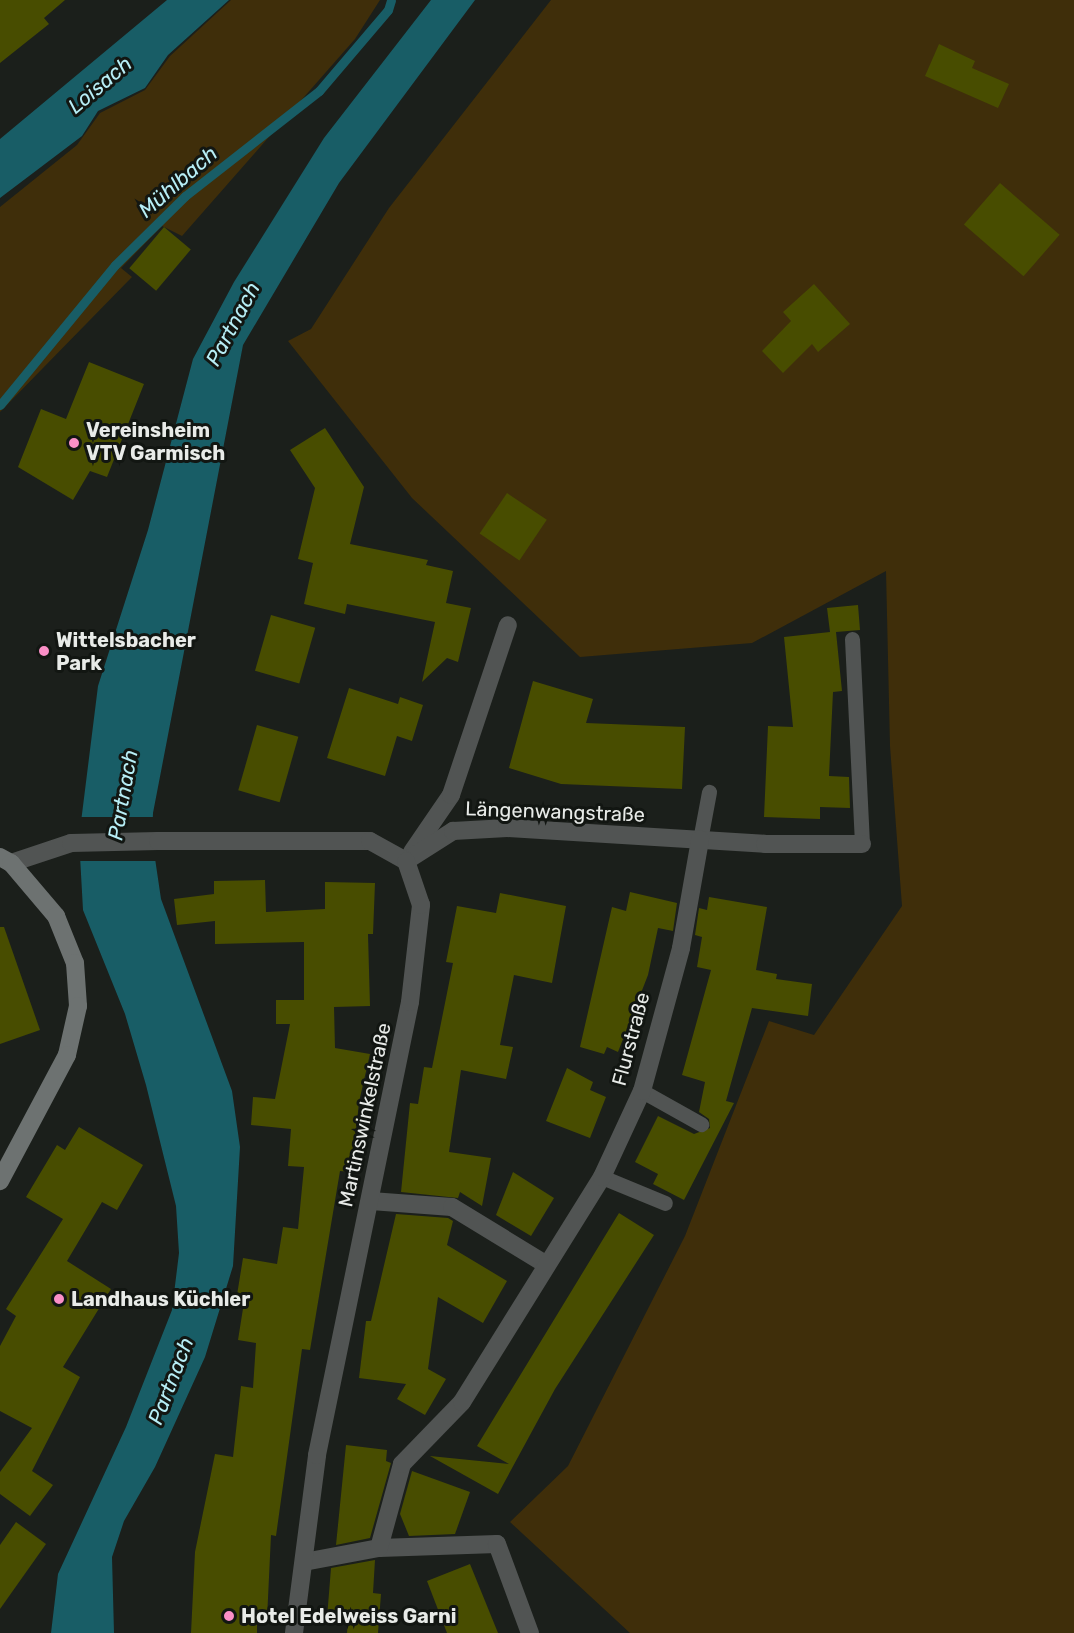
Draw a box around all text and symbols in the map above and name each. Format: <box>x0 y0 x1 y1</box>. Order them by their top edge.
water label: Loisach <box>63 51 137 119</box>
water label: Mühlbach <box>133 141 223 223</box>
water label: Partnach <box>200 278 266 370</box>
place label: Vereinsheim VTV Garmisch <box>86 419 226 466</box>
marker: Vereinsheim VTV Garmisch <box>67 436 81 450</box>
place label: Wittelsbacher Park <box>56 628 196 675</box>
marker: Wittelsbacher Park <box>37 644 51 658</box>
water label: Partnach <box>103 748 143 842</box>
street label: Längenwangstraße <box>465 797 645 827</box>
street label: Flurstraße <box>607 990 655 1088</box>
street label: Martinswinkelstraße <box>334 1021 396 1209</box>
place label: Landhaus Küchler <box>71 1287 250 1311</box>
marker: Landhaus Küchler <box>52 1292 66 1306</box>
water label: Partnach <box>143 1334 199 1428</box>
place label: Hotel Edelweiss Garni <box>241 1604 457 1628</box>
marker: Hotel Edelweiss Garni <box>222 1609 236 1623</box>

